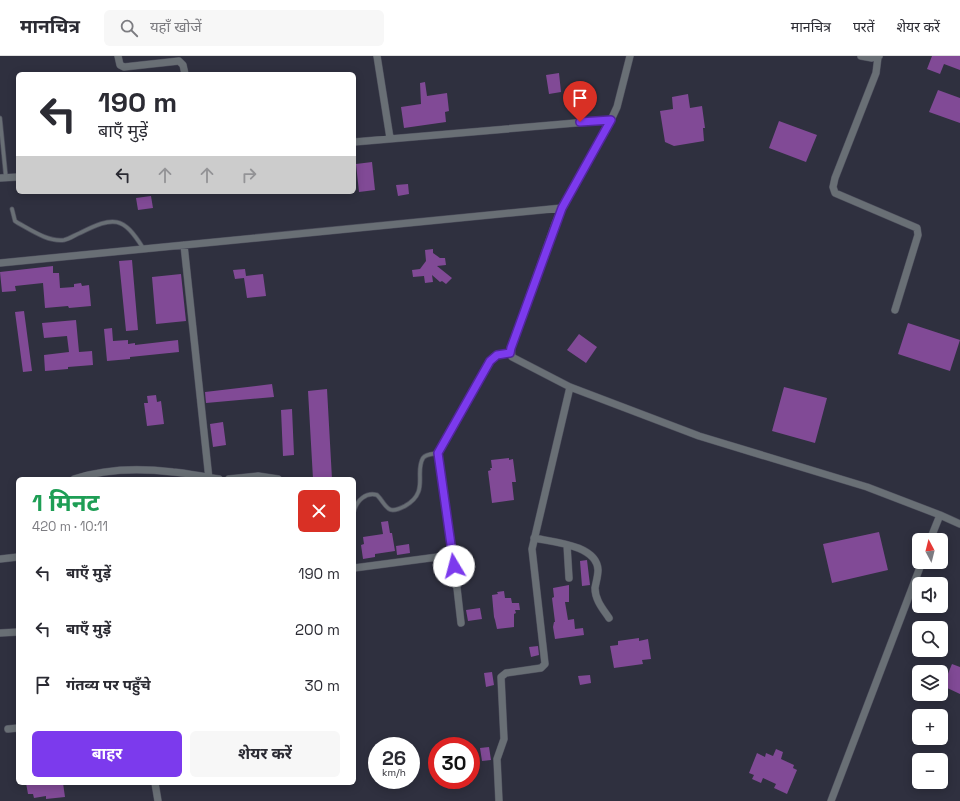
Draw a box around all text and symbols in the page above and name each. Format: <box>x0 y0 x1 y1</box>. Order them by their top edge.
search box <box>104 10 384 46</box>
text: मानचित्र <box>20 14 80 39</box>
icon: search <box>118 17 140 39</box>
text: यहाँ खोजें <box>150 17 202 36</box>
text: मानचित्र <box>791 18 831 36</box>
text: परतें <box>853 18 875 36</box>
text: शेयर करें <box>897 18 940 36</box>
pin <box>563 81 597 122</box>
text: 190 m <box>98 84 177 120</box>
icon: arrive <box>569 87 591 109</box>
icon: left <box>32 88 84 140</box>
text: बाएँ मुड़ें <box>98 119 148 142</box>
icon: left <box>112 164 134 186</box>
icon: ahead <box>154 164 176 186</box>
icon: ahead <box>196 164 218 186</box>
icon: right <box>238 164 260 186</box>
text: 1 मिनट <box>32 487 99 518</box>
button: close <box>298 490 340 532</box>
text: 420 m · 10:11 <box>32 518 108 535</box>
north arrow <box>912 533 948 569</box>
map controls <box>912 533 948 789</box>
position arrow <box>433 545 475 587</box>
icon: left <box>32 562 54 584</box>
text: बाएँ मुड़ें <box>66 563 111 582</box>
text: 190 m <box>298 564 340 583</box>
button: sound <box>912 577 948 613</box>
icon: left <box>32 618 54 640</box>
text: बाएँ मुड़ें <box>66 619 111 638</box>
text: 200 m <box>295 620 340 639</box>
button: search <box>912 621 948 657</box>
button: layers <box>912 665 948 701</box>
icon: arrive <box>32 674 54 696</box>
text: गंतव्य पर पहुँचे <box>66 675 151 694</box>
text: 30 m <box>305 676 340 695</box>
button: + <box>912 709 948 745</box>
button: बाहर <box>32 731 182 777</box>
button: शेयर करें <box>190 731 340 777</box>
speed limit sign: 30 <box>428 737 480 789</box>
text: 26 <box>382 745 406 771</box>
button: − <box>912 753 948 789</box>
text: km/h <box>382 766 406 779</box>

